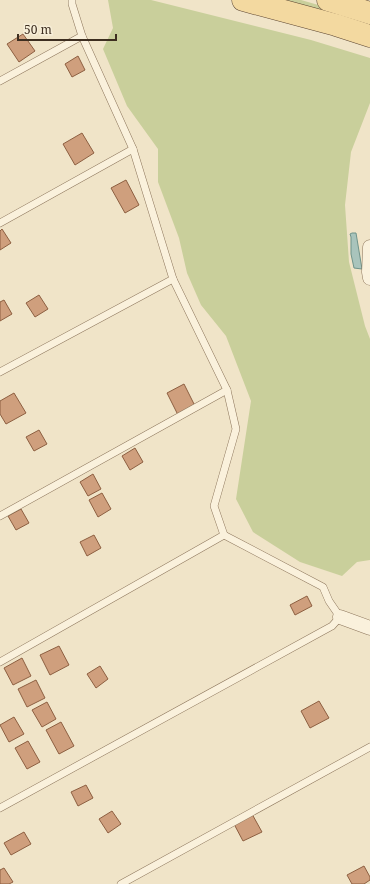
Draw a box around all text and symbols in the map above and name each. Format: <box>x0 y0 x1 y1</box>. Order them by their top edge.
scale bar <box>18 16 116 42</box>
text: 50 m <box>24 21 52 38</box>

